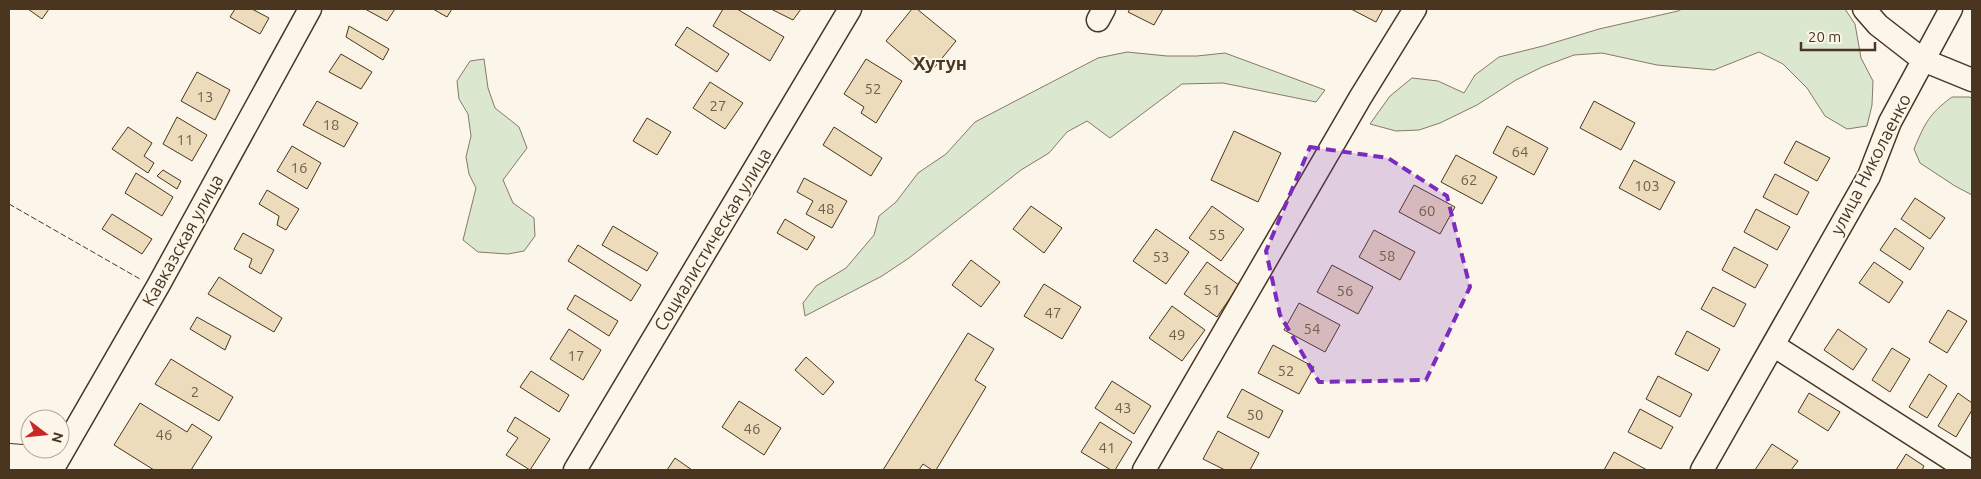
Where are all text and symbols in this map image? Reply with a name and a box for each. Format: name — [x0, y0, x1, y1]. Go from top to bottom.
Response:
scale bar — [1801, 20, 1875, 52]
text: 20 m — [1808, 28, 1841, 45]
district label: Хутун — [913, 52, 967, 74]
house number: 52 — [865, 80, 881, 97]
house number: 13 — [197, 88, 213, 105]
street label: улица Николаенко — [1826, 90, 1914, 238]
house number: 27 — [710, 97, 726, 114]
house number: 18 — [323, 116, 339, 133]
house number: 11 — [177, 131, 193, 148]
house number: 64 — [1512, 143, 1528, 160]
street label: Социалистическая улица — [649, 144, 775, 334]
house number: 16 — [291, 159, 307, 176]
street label: Кавказская улица — [138, 171, 226, 309]
house number: 62 — [1461, 171, 1477, 188]
house number: 103 — [1634, 177, 1660, 194]
house number: 48 — [818, 200, 834, 217]
house number: 60 — [1419, 202, 1435, 219]
house number: 55 — [1209, 226, 1225, 243]
house number: 58 — [1379, 247, 1395, 264]
house number: 53 — [1153, 248, 1169, 265]
house number: 51 — [1204, 281, 1220, 298]
house number: 56 — [1337, 282, 1353, 299]
house number: 47 — [1045, 304, 1061, 321]
house number: 54 — [1304, 320, 1320, 337]
house number: 49 — [1169, 326, 1185, 343]
house number: 17 — [568, 347, 584, 364]
house number: 52 — [1278, 362, 1294, 379]
house number: 2 — [191, 383, 199, 400]
house number: 43 — [1115, 399, 1131, 416]
house number: 50 — [1247, 406, 1263, 423]
north arrow — [20, 409, 70, 459]
house number: 46 — [744, 420, 760, 437]
house number: 46 — [156, 426, 172, 443]
text: N — [48, 430, 67, 445]
house number: 41 — [1099, 439, 1115, 456]

